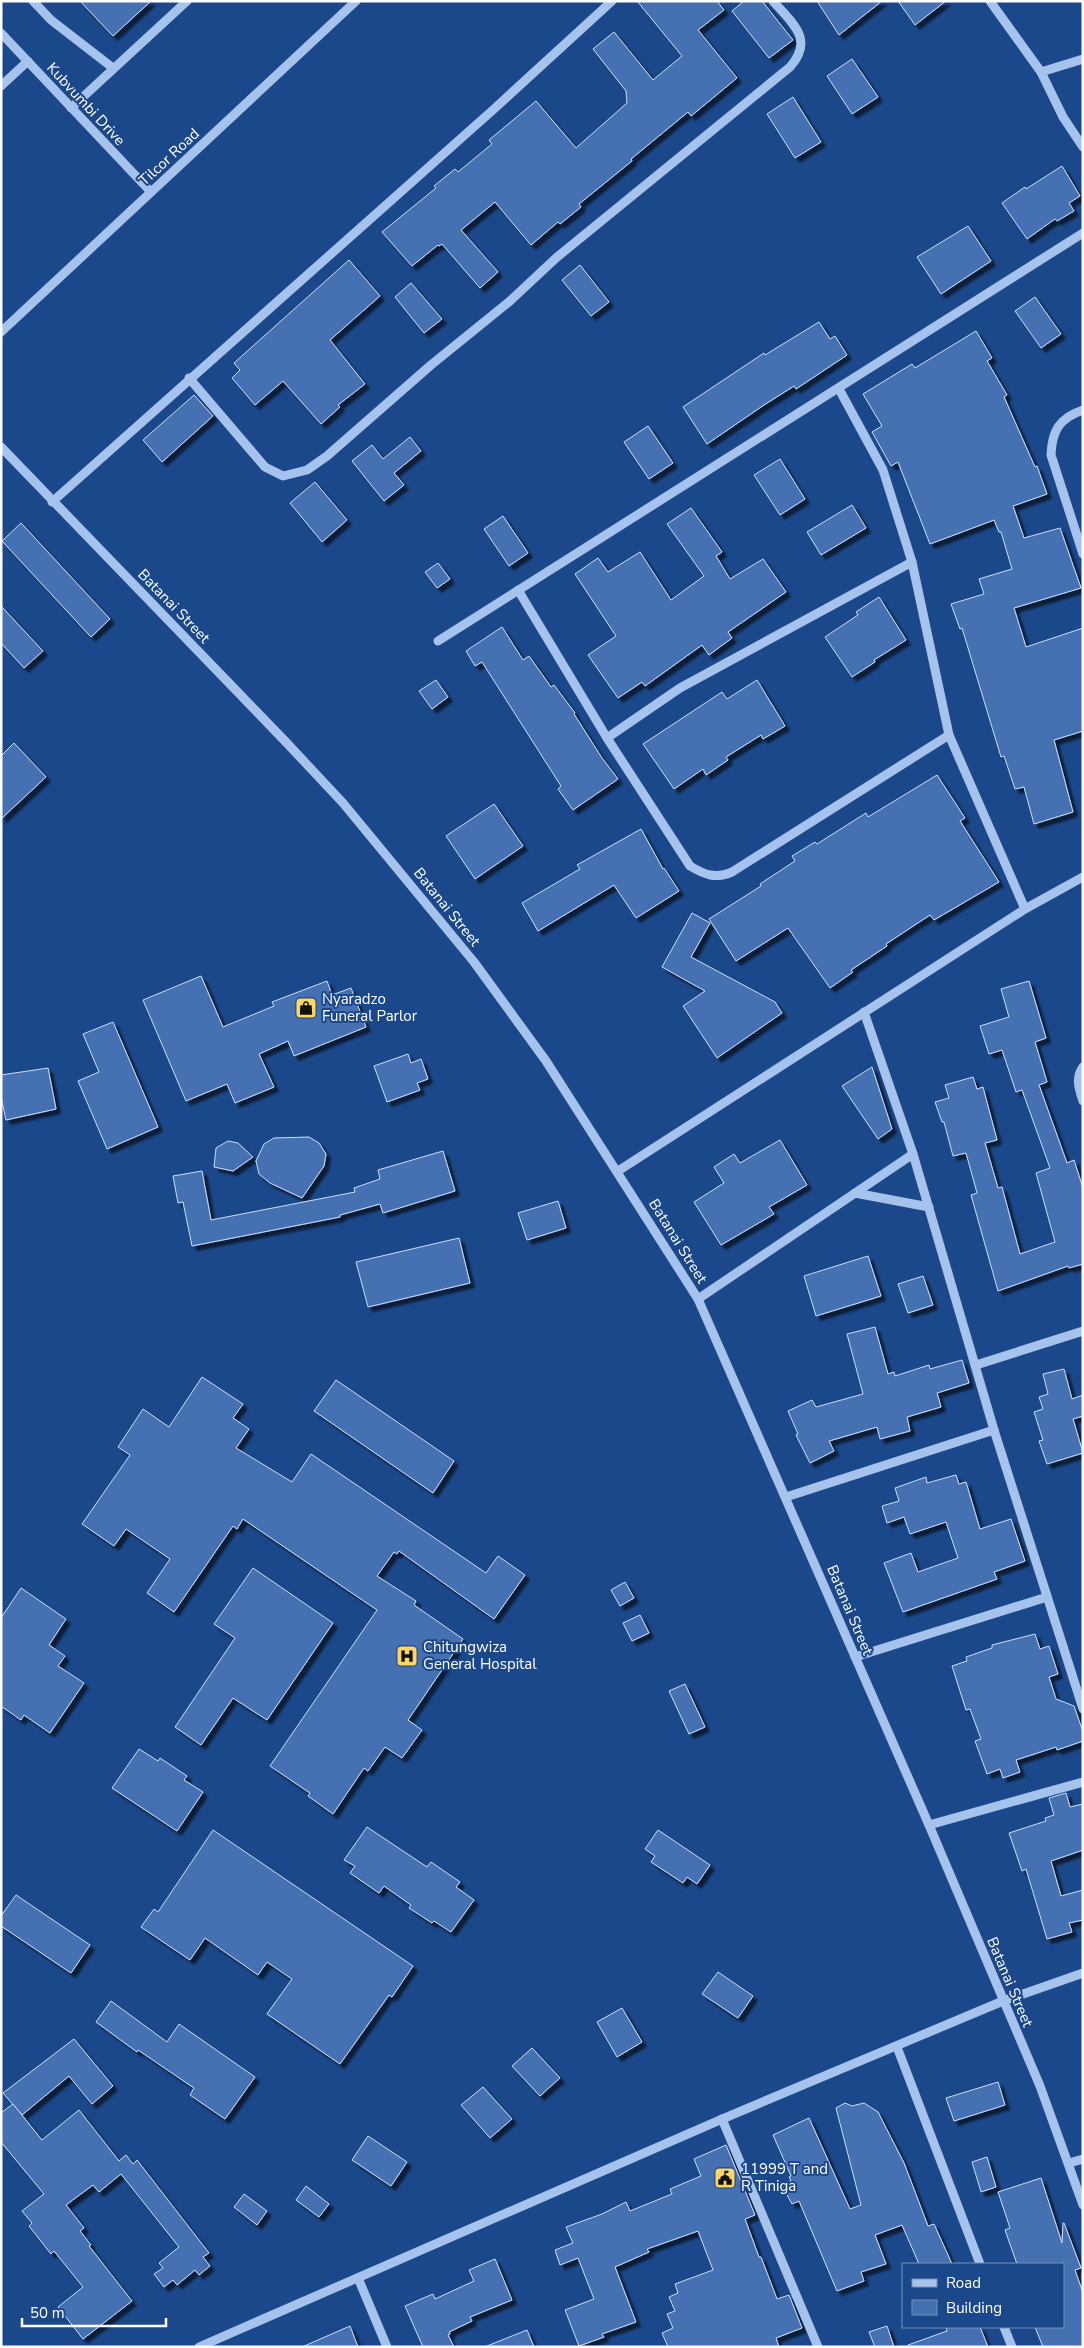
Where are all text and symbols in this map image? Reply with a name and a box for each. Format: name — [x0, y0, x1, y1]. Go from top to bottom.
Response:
street label: Kubvumbi Drive — [42, 58, 130, 150]
street label: Tilcor Road — [134, 124, 204, 190]
street label: Batanai Street — [133, 565, 215, 648]
street label: Batanai Street — [409, 863, 485, 951]
place label: Nyaradzo Funeral Parlor — [322, 989, 418, 1026]
shop icon: Nyaradzo Funeral Parlor — [294, 996, 318, 1020]
street label: Batanai Street — [644, 1195, 712, 1288]
street label: Batanai Street — [822, 1562, 878, 1659]
place label: Chitungwiza General Hospital — [423, 1637, 537, 1674]
hospital icon: Chitungwiza General Hospital — [395, 1644, 419, 1668]
street label: Batanai Street — [982, 1934, 1038, 2031]
place label: 11999 T and R Tiniga — [741, 2159, 828, 2196]
public building icon: 11999 T and R Tiniga — [713, 2166, 737, 2190]
legend — [902, 2263, 1064, 2328]
text: Road — [946, 2273, 981, 2293]
scale bar — [22, 2296, 166, 2328]
text: Building — [946, 2298, 1002, 2318]
text: 50 m — [30, 2303, 65, 2323]

